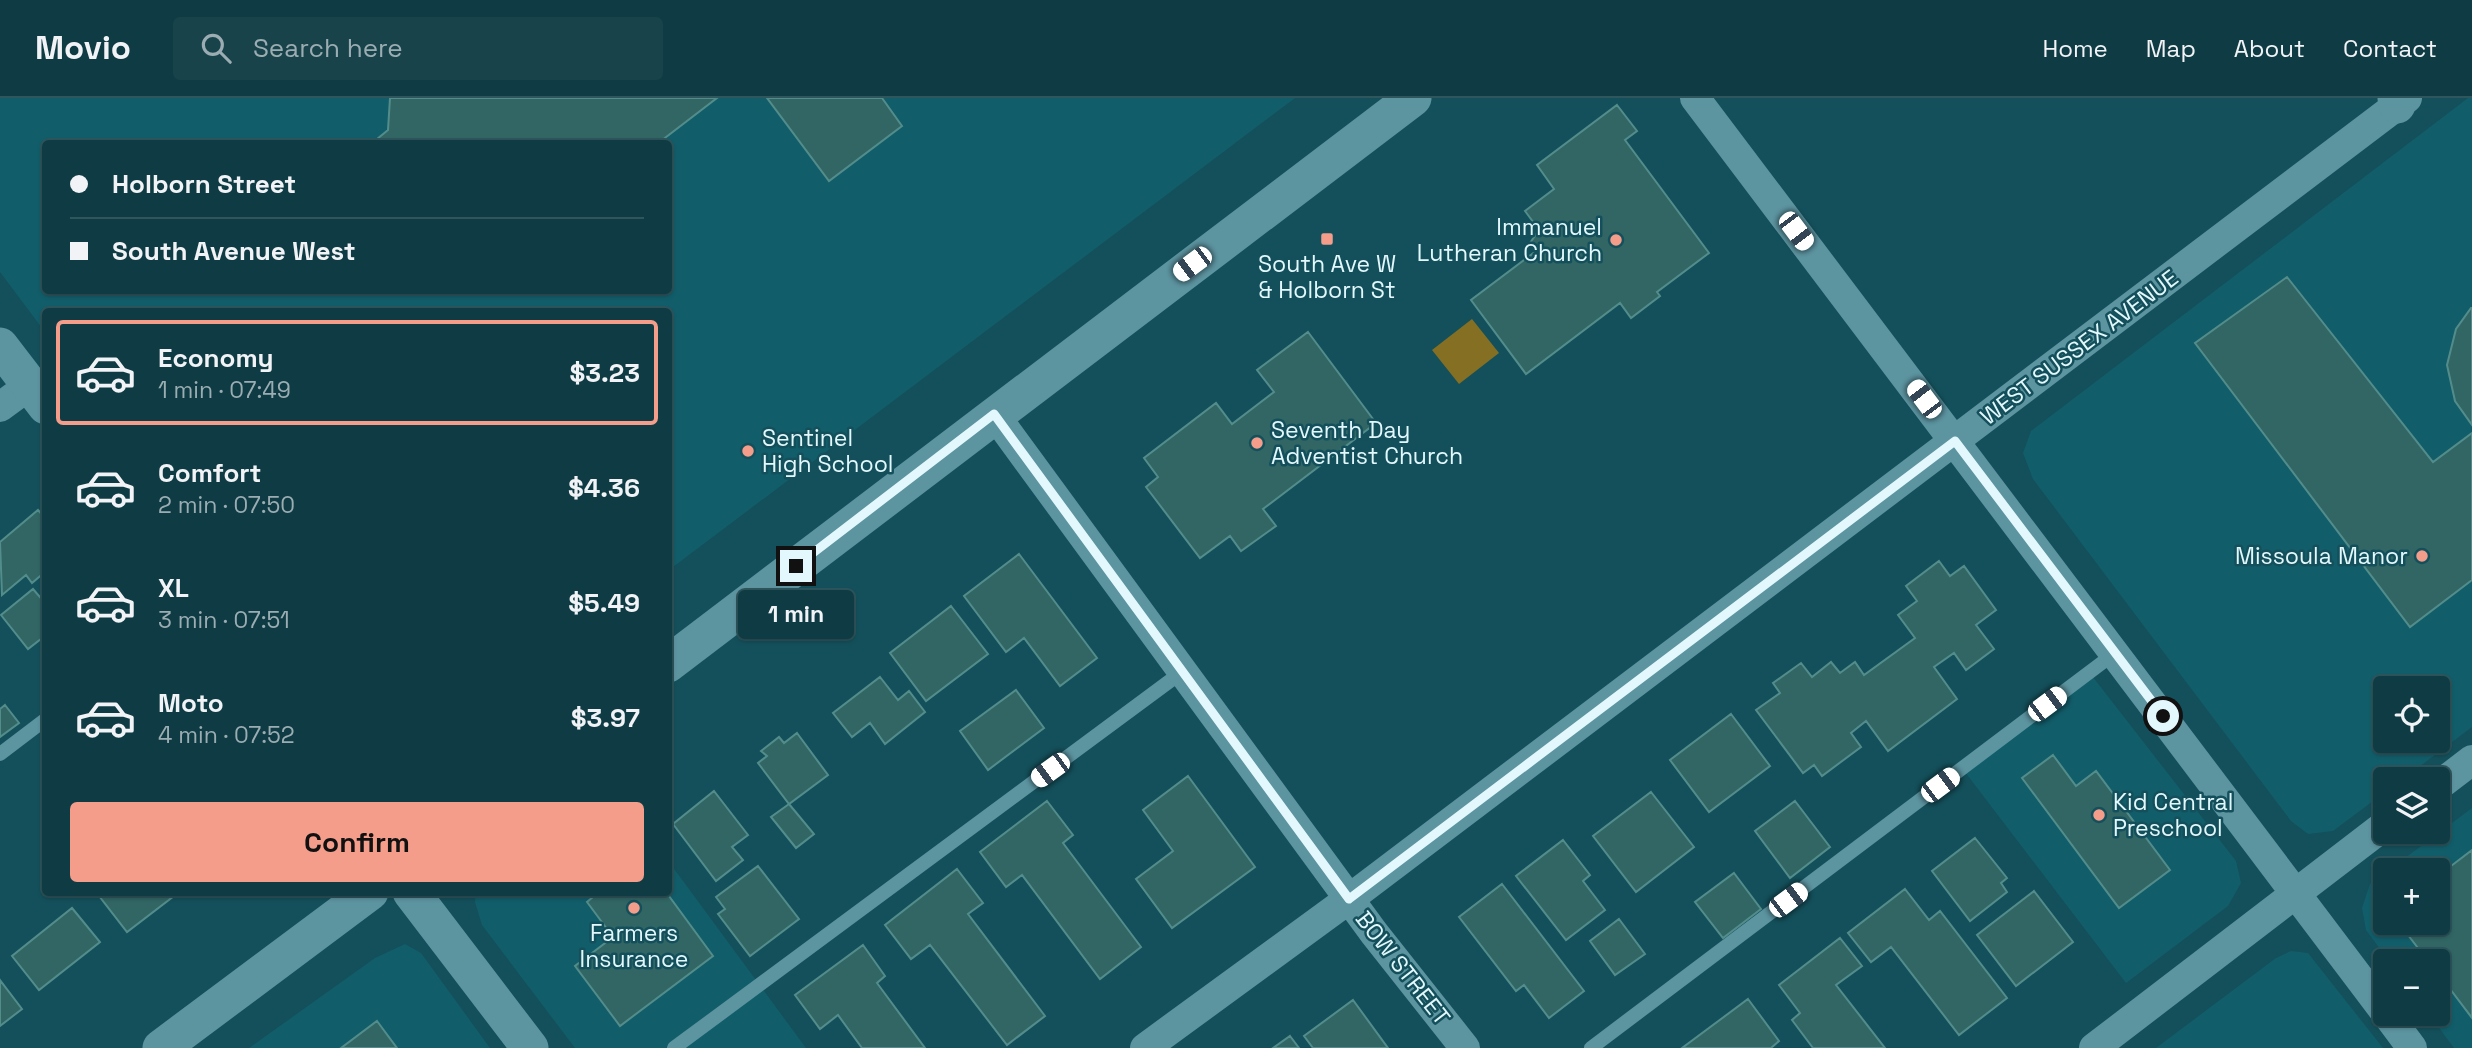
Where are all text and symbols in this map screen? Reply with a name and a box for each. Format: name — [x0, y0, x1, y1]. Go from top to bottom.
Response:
search box — [173, 17, 663, 80]
text: Movio — [35, 27, 131, 69]
icon: search — [197, 29, 235, 67]
text: Search here — [253, 31, 403, 65]
text: Home — [2042, 33, 2108, 64]
text: Map — [2146, 33, 2196, 64]
text: About — [2234, 33, 2305, 64]
text: Contact — [2343, 33, 2437, 64]
text: Holborn Street — [112, 167, 296, 201]
car — [1775, 208, 1818, 254]
place label: Immanuel Lutheran Church — [1417, 212, 1602, 268]
marker: South Ave W & Holborn St — [1319, 231, 1335, 247]
marker: Immanuel Lutheran Church — [1608, 232, 1624, 248]
text: South Avenue West — [112, 234, 356, 268]
car — [1169, 243, 1216, 285]
place label: South Ave W & Holborn St — [1258, 249, 1396, 305]
street label: WEST SUSSEX AVENUE — [1974, 263, 2184, 431]
icon: car — [74, 341, 137, 404]
text: Economy — [158, 341, 274, 375]
text: $3.23 — [569, 356, 640, 390]
text: 1 min · 07:49 — [158, 375, 291, 405]
car — [1903, 376, 1946, 422]
place label: Seventh Day Adventist Church — [1271, 415, 1463, 471]
place label: Sentinel High School — [762, 423, 894, 479]
marker: Seventh Day Adventist Church — [1249, 435, 1265, 451]
marker: Sentinel High School — [740, 443, 756, 459]
icon: car — [74, 456, 137, 519]
text: Comfort — [158, 456, 261, 490]
text: $4.36 — [568, 471, 640, 505]
text: 2 min · 07:50 — [158, 490, 295, 520]
place label: Missoula Manor — [2235, 541, 2408, 571]
marker: Missoula Manor — [2414, 548, 2430, 564]
route end — [780, 550, 812, 582]
icon: car — [74, 571, 137, 634]
text: XL — [158, 571, 189, 605]
text: $5.49 — [568, 586, 640, 620]
callout: 1 min — [738, 590, 854, 640]
text: 1 min — [768, 599, 824, 629]
text: 3 min · 07:51 — [158, 605, 290, 635]
map controls — [2373, 676, 2450, 1026]
button: locate — [2373, 676, 2450, 753]
car — [2024, 683, 2071, 725]
icon: car — [74, 686, 137, 749]
text: Moto — [158, 686, 224, 720]
route start — [2147, 700, 2179, 732]
text: $3.97 — [571, 701, 640, 735]
text: 4 min · 07:52 — [158, 720, 295, 750]
car — [1027, 749, 1074, 791]
car — [1917, 764, 1964, 806]
button: layers — [2373, 767, 2450, 844]
place label: Kid Central Preschool — [2113, 787, 2233, 843]
button: Confirm — [70, 802, 644, 882]
marker: Kid Central Preschool — [2091, 807, 2107, 823]
button: + — [2373, 858, 2450, 935]
car — [1765, 879, 1812, 921]
marker: Farmers Insurance — [626, 900, 642, 916]
street label: BOW STREET — [1349, 905, 1457, 1031]
place label: Farmers Insurance — [580, 918, 688, 974]
button: − — [2373, 949, 2450, 1026]

